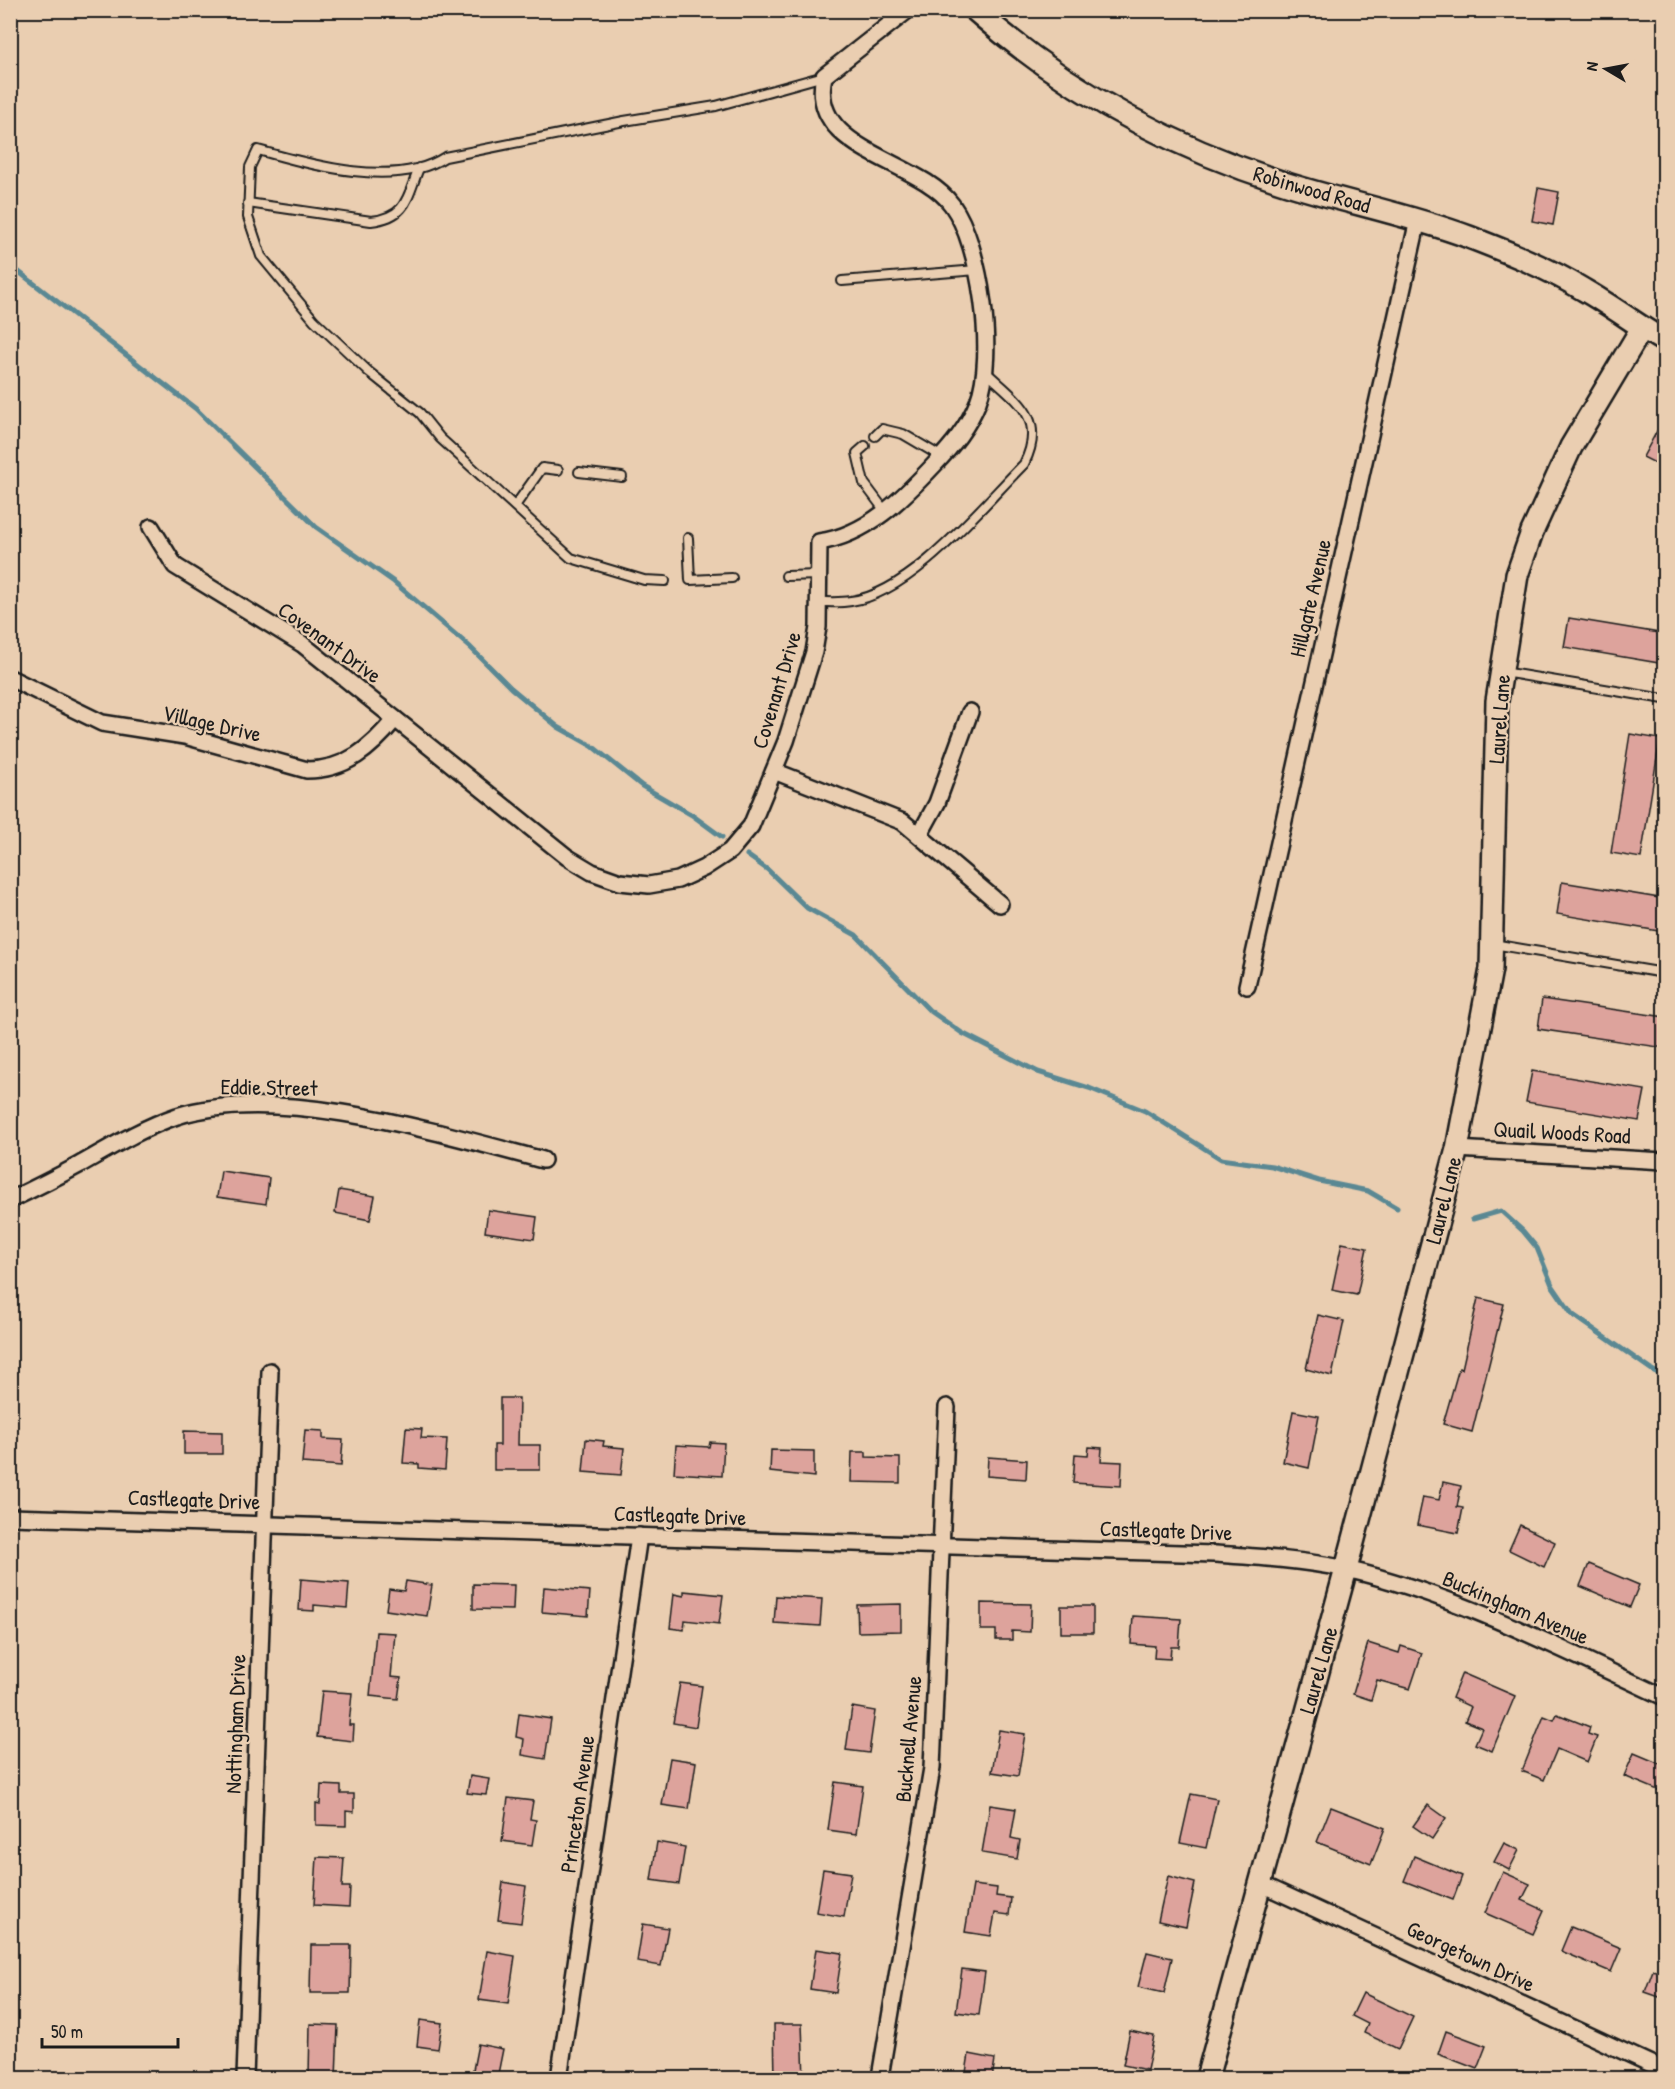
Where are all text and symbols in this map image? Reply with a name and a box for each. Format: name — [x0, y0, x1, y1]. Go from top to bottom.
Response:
north arrow — [1576, 39, 1636, 99]
text: N — [1580, 60, 1603, 72]
street label: Robinwood Road — [1250, 158, 1374, 220]
street label: Hillgate Avenue — [1282, 536, 1338, 660]
street label: Covenant Drive — [272, 594, 388, 690]
street label: Covenant Drive — [744, 628, 808, 752]
street label: Laurel Lane — [1481, 673, 1517, 765]
street label: Village Drive — [160, 697, 265, 749]
street label: Eddie Street — [220, 1071, 318, 1103]
street label: Quail Woods Road — [1493, 1113, 1632, 1151]
street label: Laurel Lane — [1418, 1153, 1468, 1247]
street label: Castlegate Drive — [127, 1482, 261, 1516]
street label: Castlegate Drive — [613, 1498, 747, 1532]
street label: Castlegate Drive — [1099, 1513, 1233, 1547]
street label: Buckingham Avenue — [1438, 1563, 1594, 1651]
street label: Laurel Lane — [1291, 1623, 1345, 1717]
street label: Nottingham Drive — [218, 1653, 252, 1794]
street label: Bucknell Avenue — [888, 1674, 928, 1803]
street label: Princeton Avenue — [553, 1733, 602, 1875]
street label: Georgetown Drive — [1402, 1913, 1540, 1999]
scale bar — [42, 2011, 178, 2049]
text: 50 m — [51, 2019, 83, 2044]

